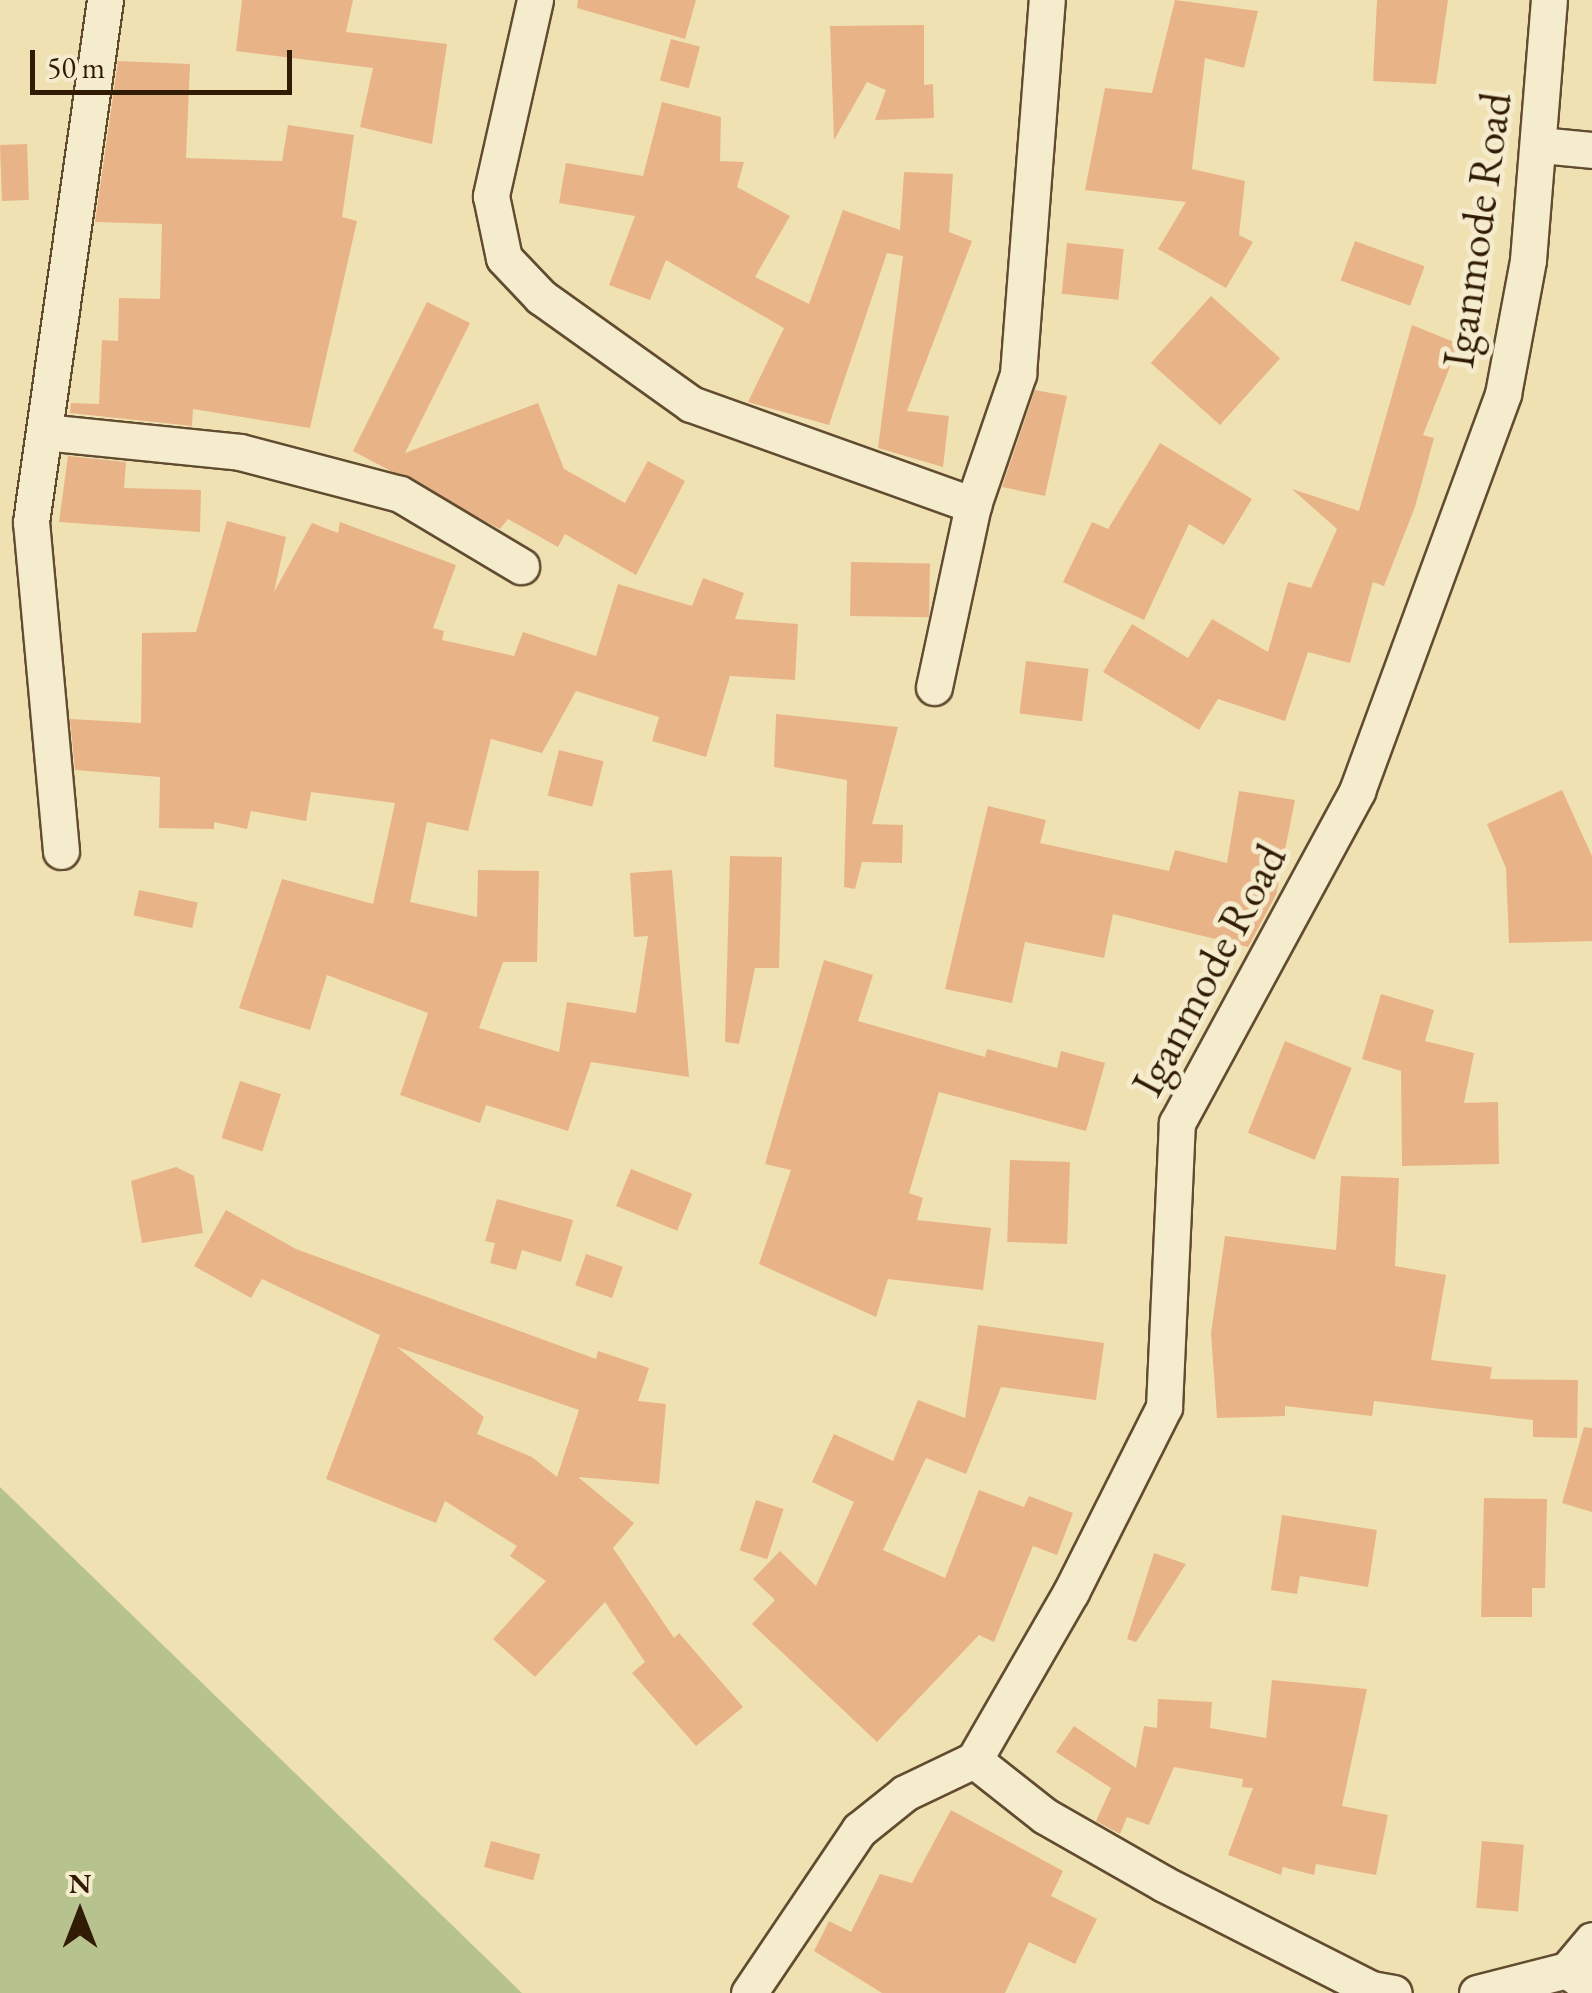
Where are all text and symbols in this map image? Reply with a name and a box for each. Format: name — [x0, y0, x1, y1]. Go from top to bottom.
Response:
scale bar — [35, 30, 298, 92]
text: 50 m — [47, 48, 105, 87]
street label: Iganmode Road — [1431, 89, 1523, 371]
street label: Iganmode Road — [1120, 835, 1298, 1105]
north arrow — [30, 1863, 130, 1963]
text: N — [69, 1865, 91, 1901]

